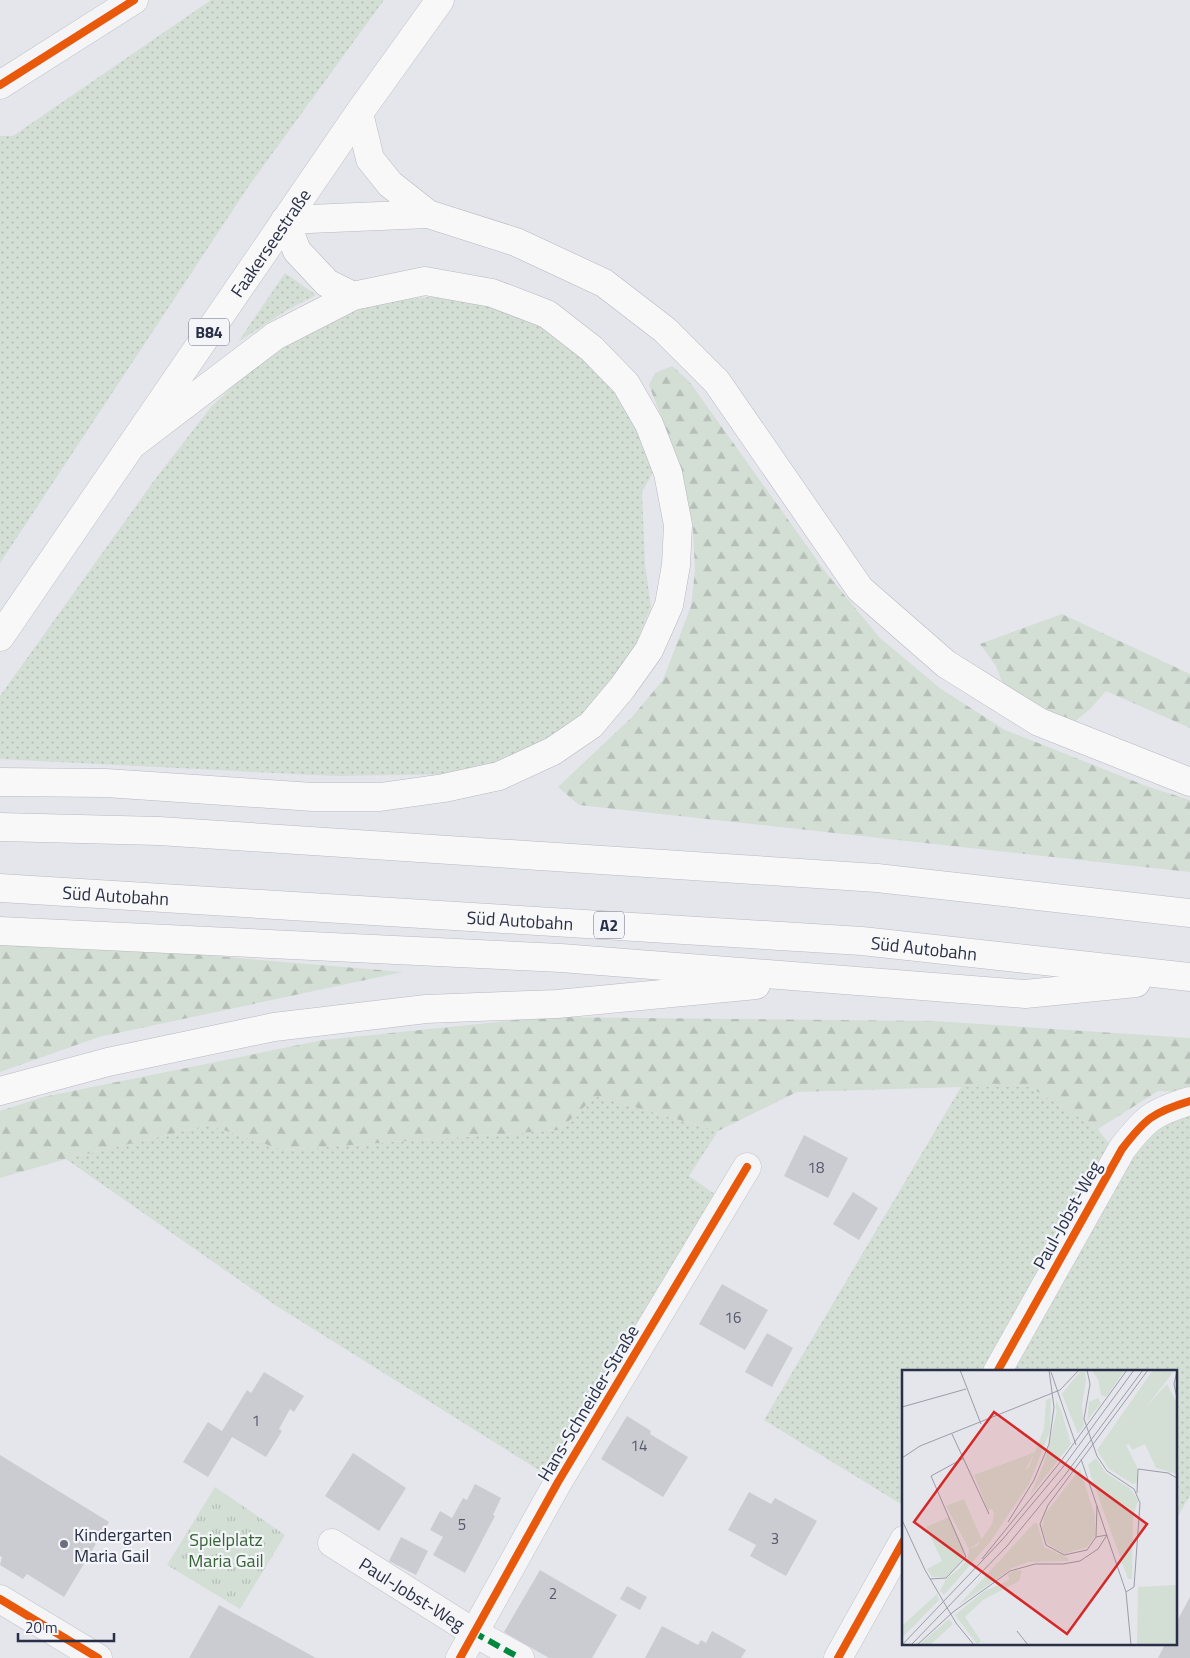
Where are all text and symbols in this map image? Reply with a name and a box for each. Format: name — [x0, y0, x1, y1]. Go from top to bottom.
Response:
street label: Faakerseestraße — [223, 183, 317, 303]
road number: B84 — [189, 318, 229, 346]
street label: Süd Autobahn — [62, 878, 170, 912]
street label: Süd Autobahn — [466, 903, 574, 937]
road number: A2 — [594, 912, 624, 938]
street label: Süd Autobahn — [869, 929, 979, 967]
house number: 18 — [808, 1156, 824, 1179]
street label: Paul-Jobst-Weg — [1026, 1156, 1108, 1274]
house number: 16 — [725, 1306, 741, 1329]
street label: Hans-Schneider-Straße — [530, 1320, 646, 1486]
inset map — [902, 1370, 1178, 1646]
house number: 1 — [252, 1409, 260, 1432]
house number: 14 — [631, 1434, 647, 1457]
house number: 5 — [458, 1513, 466, 1536]
place label: Kindergarten Maria Gail — [74, 1521, 172, 1569]
park label: Spielplatz Maria Gail — [188, 1526, 264, 1574]
house number: 3 — [771, 1527, 779, 1550]
marker: Kindergarten Maria Gail — [58, 1538, 70, 1550]
street label: Paul-Jobst-Weg — [354, 1550, 471, 1637]
house number: 2 — [549, 1582, 557, 1605]
scale bar — [18, 1610, 114, 1642]
text: 20 m — [25, 1616, 58, 1639]

